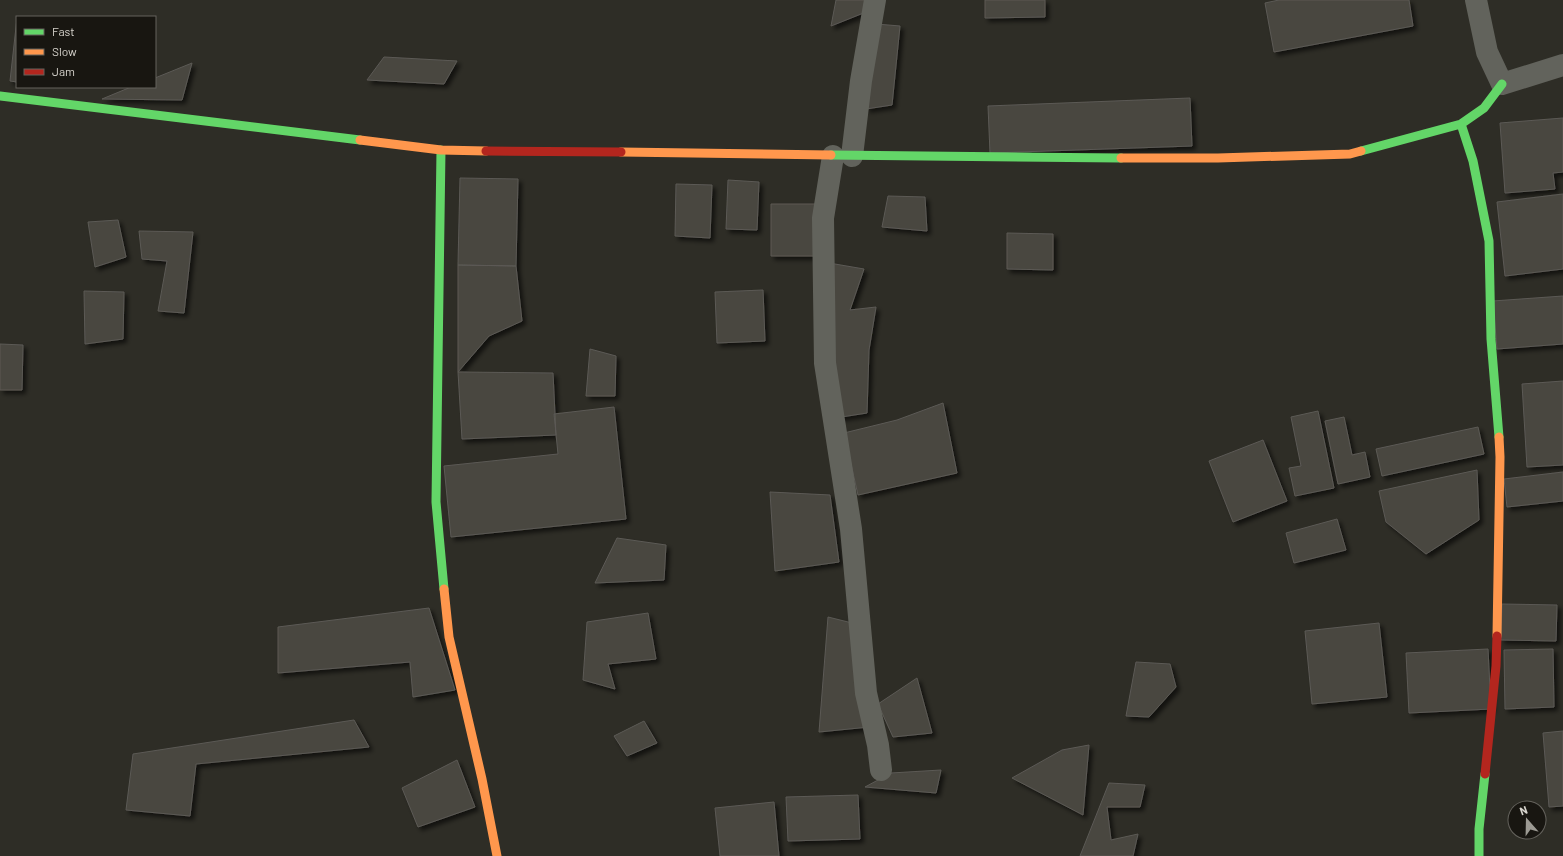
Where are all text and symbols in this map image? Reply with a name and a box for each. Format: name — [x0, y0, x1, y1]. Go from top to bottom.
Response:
legend — [16, 16, 156, 88]
text: Fast — [52, 24, 75, 38]
text: Slow — [52, 44, 77, 58]
text: Jam — [52, 64, 75, 78]
north arrow — [1507, 800, 1547, 840]
text: N — [1518, 803, 1529, 817]

